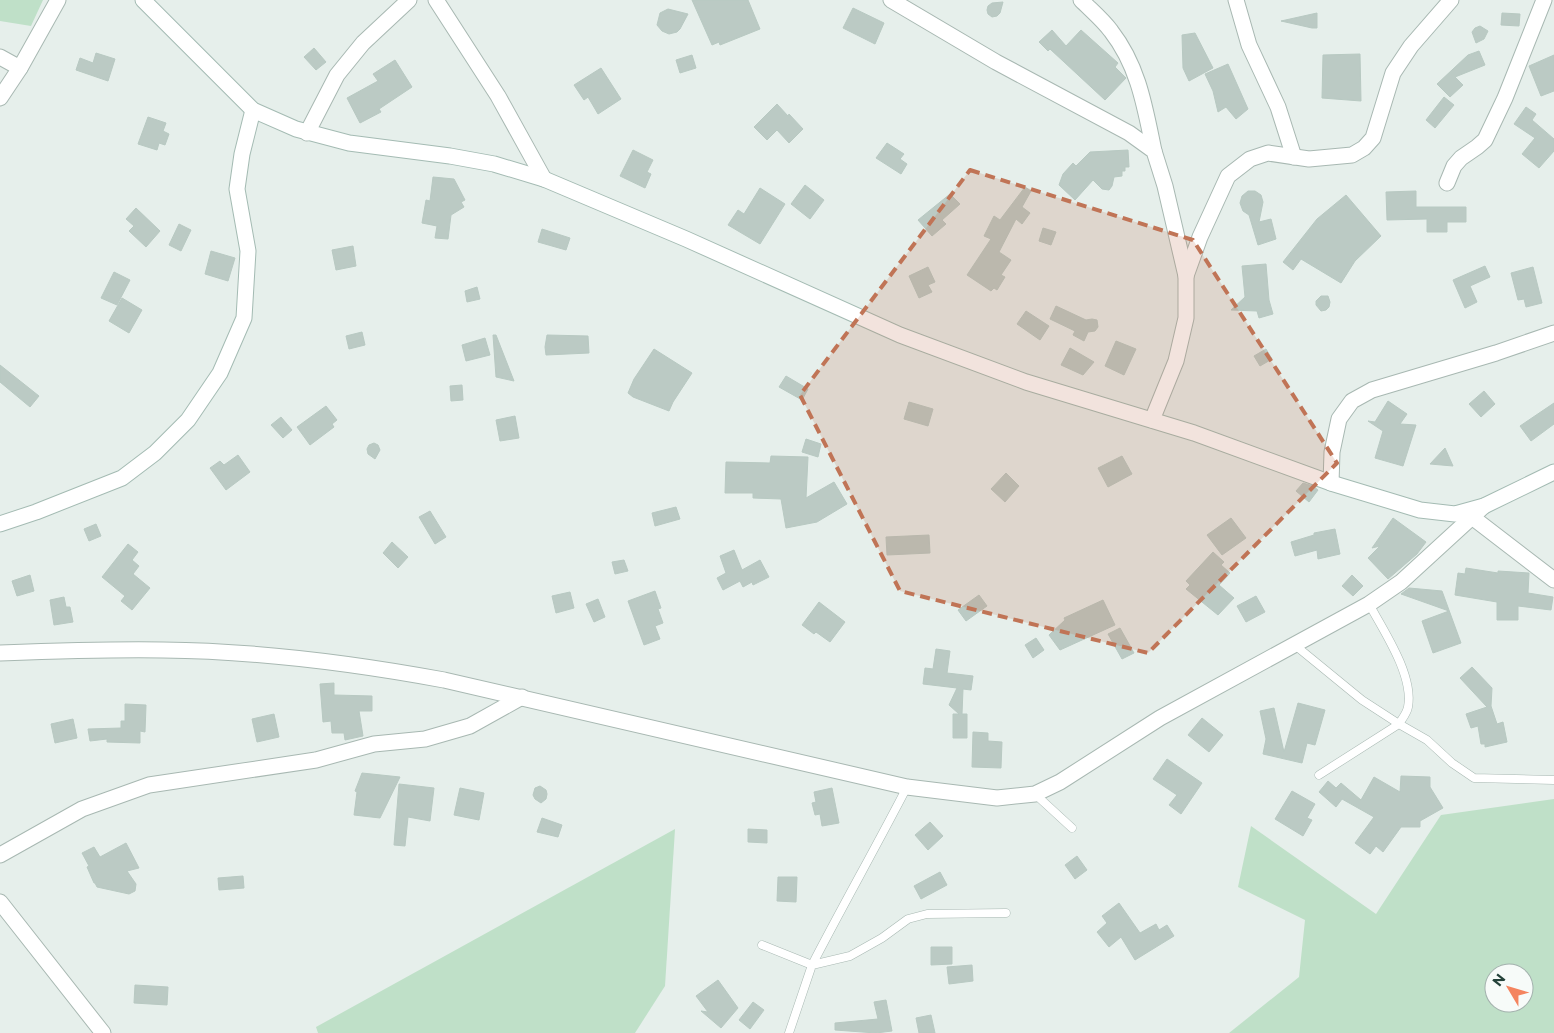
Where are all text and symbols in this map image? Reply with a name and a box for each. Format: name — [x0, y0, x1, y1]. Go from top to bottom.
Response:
north arrow — [1484, 963, 1534, 1013]
text: N — [1488, 970, 1509, 990]

